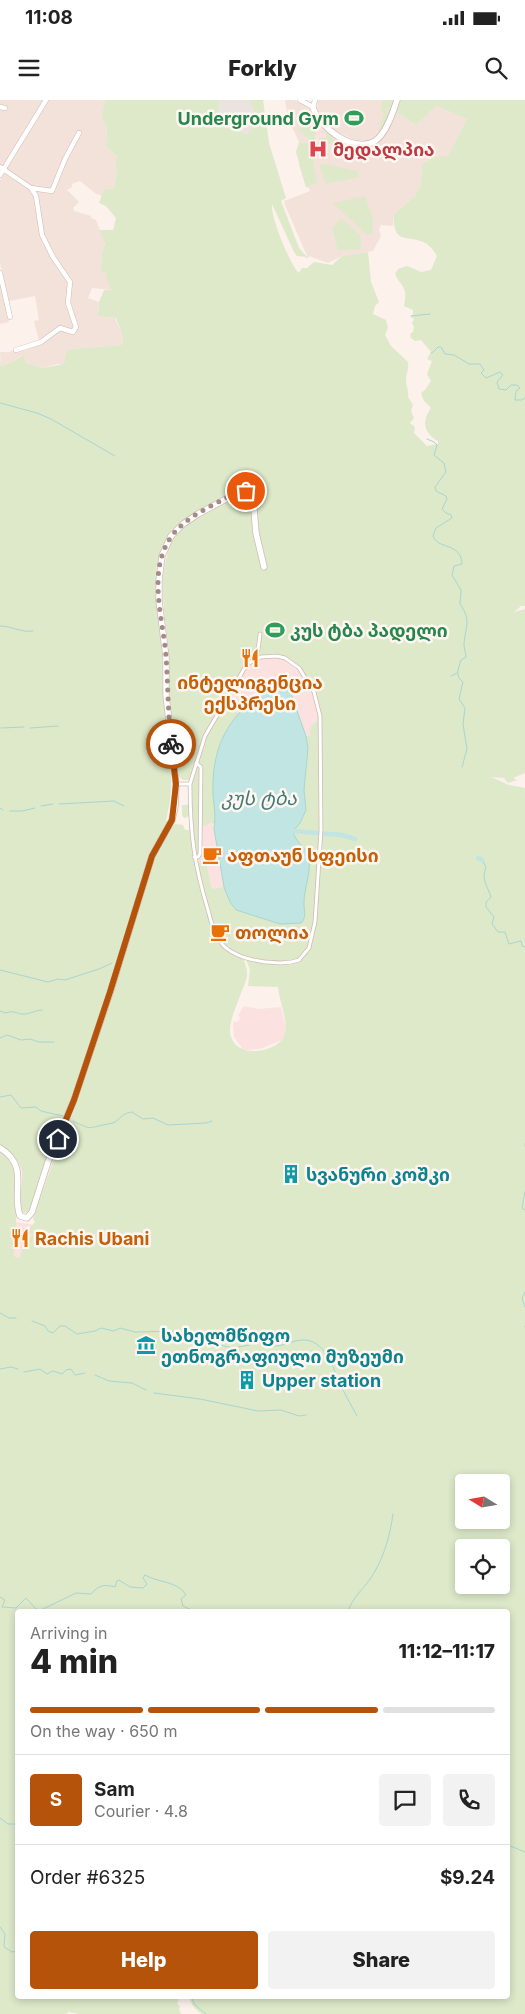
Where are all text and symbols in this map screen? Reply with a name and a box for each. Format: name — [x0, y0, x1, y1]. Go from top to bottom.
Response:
text: 11:08 — [25, 6, 73, 29]
icon: menu — [15, 54, 43, 82]
icon: search — [482, 54, 510, 82]
text: Forkly — [228, 55, 297, 81]
sports icon: Underground Gym — [343, 107, 365, 129]
place label: Underground Gym — [178, 108, 339, 129]
hospital icon: მედალპია — [307, 138, 329, 160]
place label: მედალპია — [333, 139, 435, 161]
pin — [225, 470, 267, 512]
icon: bag — [232, 477, 260, 505]
sports icon: კუს ტბა პადელი — [264, 619, 286, 641]
place label: კუს ტბა პადელი — [290, 620, 448, 642]
restaurant icon: ინტელიგენცია ექსპრესი — [239, 647, 261, 669]
place label: ინტელიგენცია ექსპრესი — [177, 672, 323, 714]
courier — [146, 719, 196, 769]
icon: bike — [157, 730, 185, 758]
water label: კუს ტბა — [221, 787, 297, 810]
cafe icon: აფთაუნ სფეისი — [201, 844, 223, 866]
place label: აფთაუნ სფეისი — [227, 845, 379, 866]
cafe icon: თოლია — [209, 921, 231, 943]
place label: თოლია — [235, 922, 309, 944]
pin — [37, 1118, 79, 1160]
icon: home — [44, 1125, 72, 1153]
building icon: სვანური კოშკი — [280, 1163, 302, 1185]
place label: სვანური კოშკი — [306, 1164, 450, 1185]
restaurant icon: Rachis Ubani — [9, 1227, 31, 1249]
place label: Rachis Ubani — [35, 1228, 149, 1249]
place label: სახელმწიფო ეთნოგრაფიული მუზეუმი — [161, 1325, 404, 1368]
museum icon: სახელმწიფო ეთნოგრაფიული მუზეუმი — [135, 1334, 157, 1356]
building icon: Upper station — [236, 1369, 258, 1391]
place label: Upper station — [262, 1370, 381, 1391]
north arrow — [455, 1474, 510, 1529]
map controls — [455, 1474, 510, 1594]
button: locate — [455, 1539, 510, 1594]
text: Arriving in — [30, 1623, 107, 1643]
text: 11:12–11:17 — [398, 1640, 495, 1663]
text: 4 min — [30, 1642, 118, 1681]
text: On the way · 650 m — [30, 1721, 177, 1741]
button: chat — [379, 1774, 431, 1826]
button: phone — [443, 1774, 495, 1826]
text: Sam — [94, 1778, 135, 1801]
text: S — [50, 1788, 62, 1811]
text: Courier · 4.8 — [94, 1801, 188, 1821]
text: Order #6325 — [30, 1866, 145, 1889]
text: $9.24 — [440, 1866, 495, 1889]
button: Help — [30, 1931, 258, 1989]
button: Share — [268, 1931, 495, 1989]

